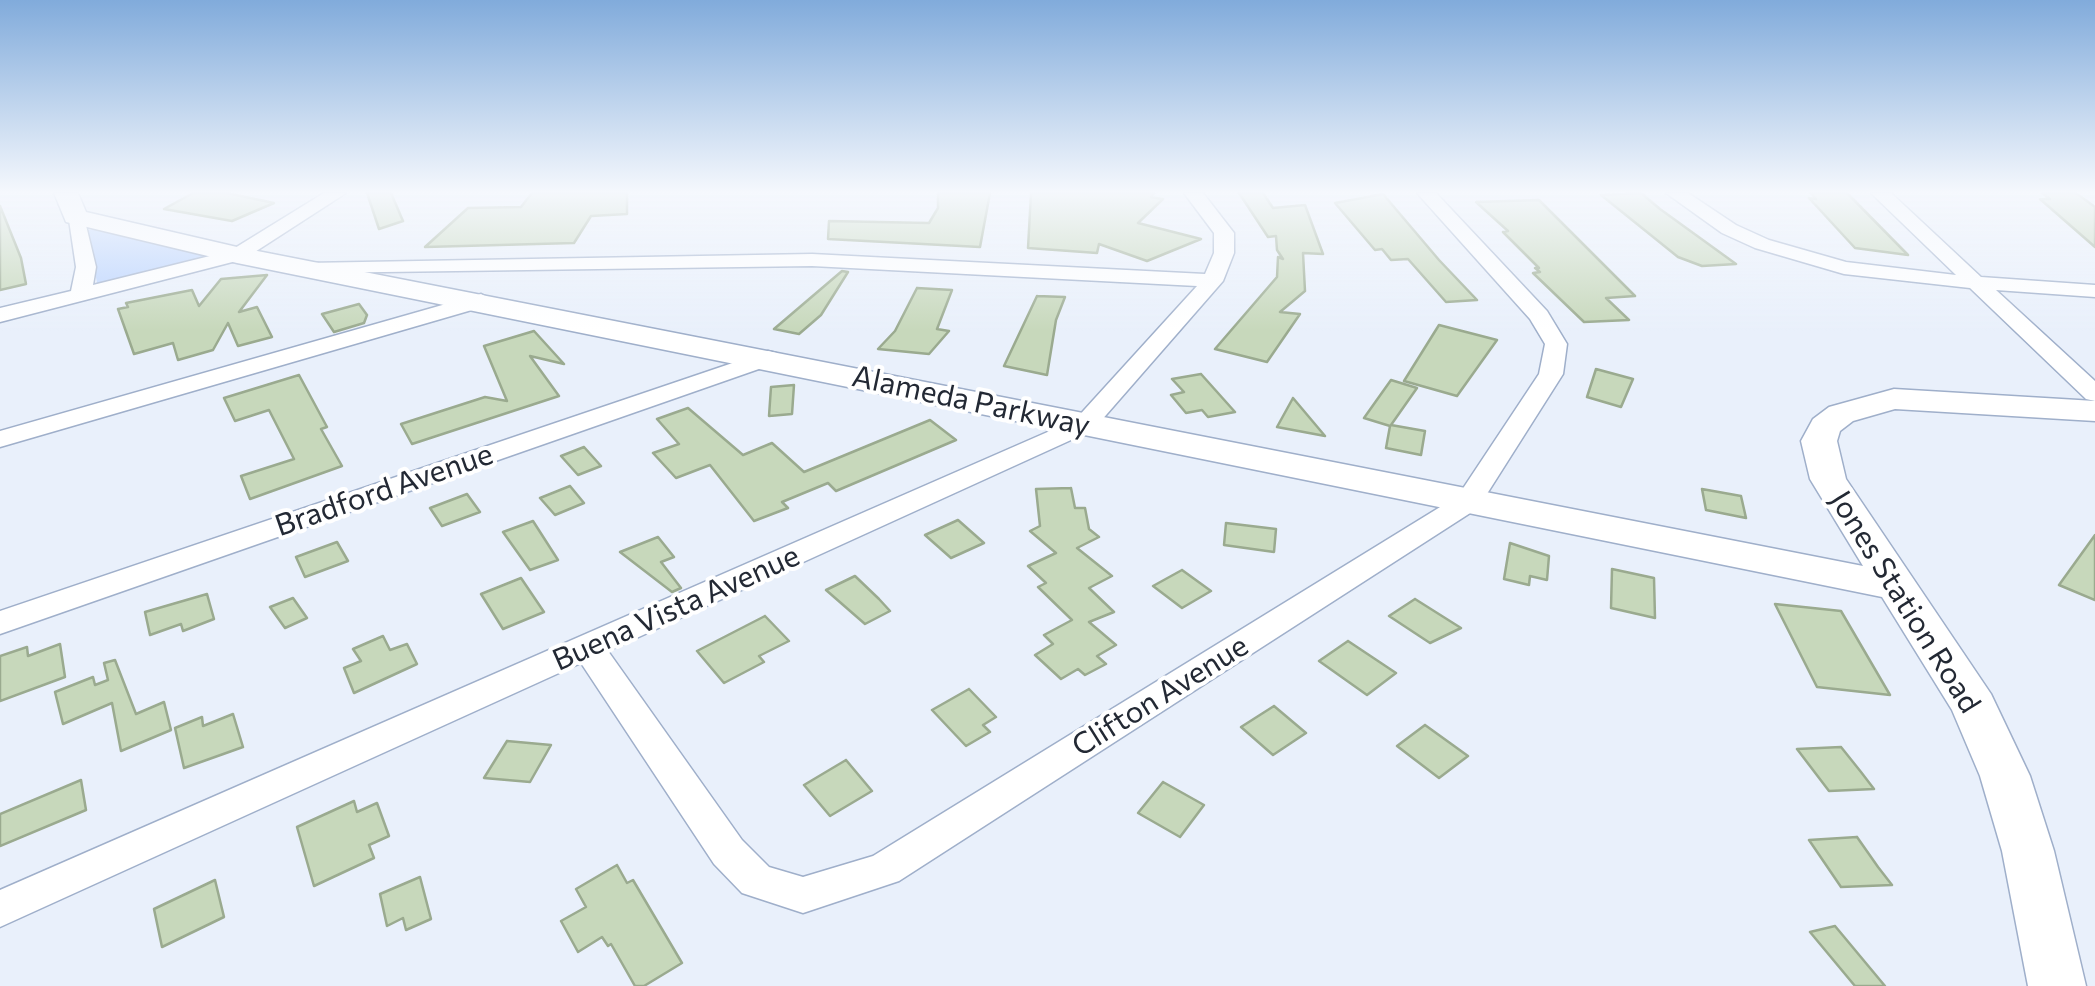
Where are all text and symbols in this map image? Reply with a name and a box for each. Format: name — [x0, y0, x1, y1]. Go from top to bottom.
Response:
street label: Alameda Parkway — [849, 358, 1093, 444]
street label: Bradford Avenue — [271, 436, 497, 544]
street label: Jones Station Road — [1822, 484, 1988, 720]
street label: Buena Vista Avenue — [547, 537, 805, 679]
street label: Clifton Avenue — [1065, 628, 1255, 764]

